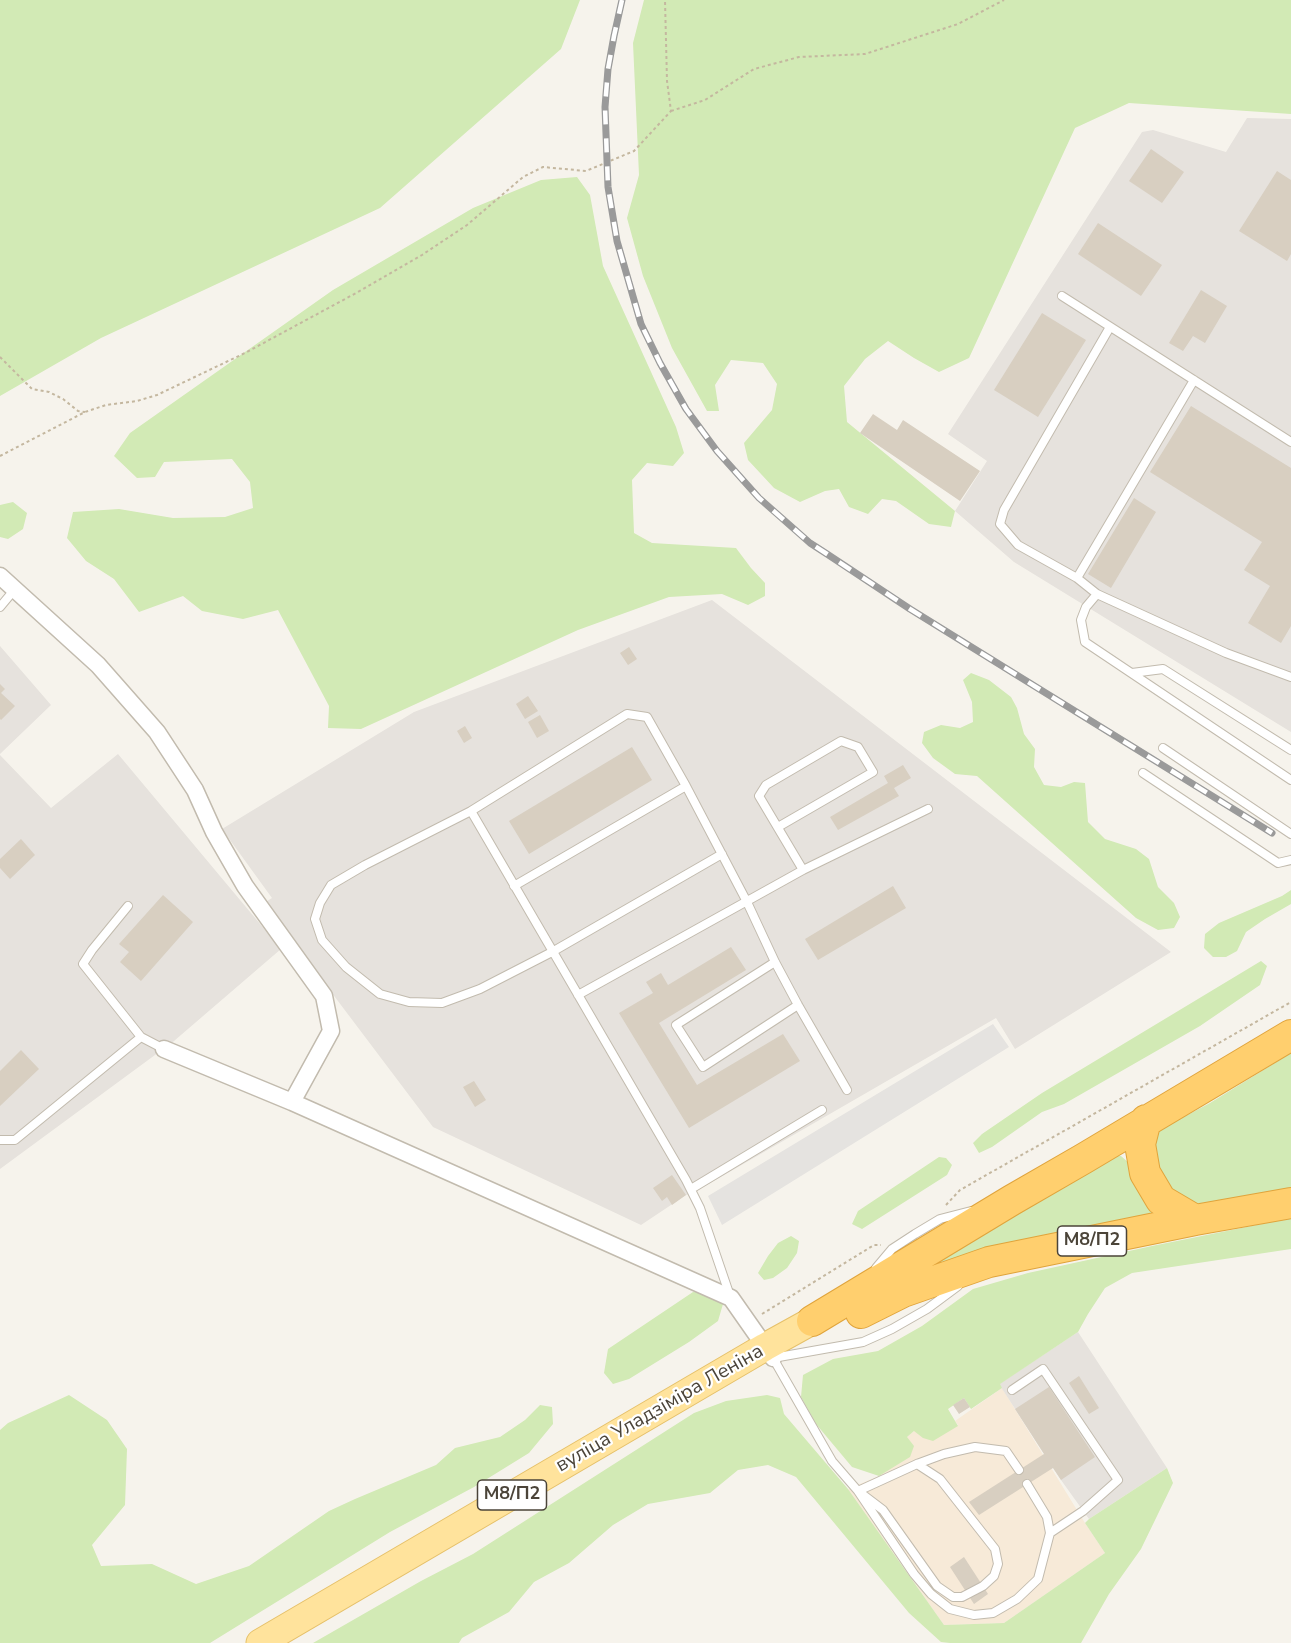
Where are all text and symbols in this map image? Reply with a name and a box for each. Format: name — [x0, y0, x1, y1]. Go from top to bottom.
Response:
road number: М8/П2 — [1058, 1226, 1126, 1256]
street label: вуліца Уладзіміра Леніна — [552, 1340, 768, 1478]
road number: М8/П2 — [478, 1480, 546, 1510]

